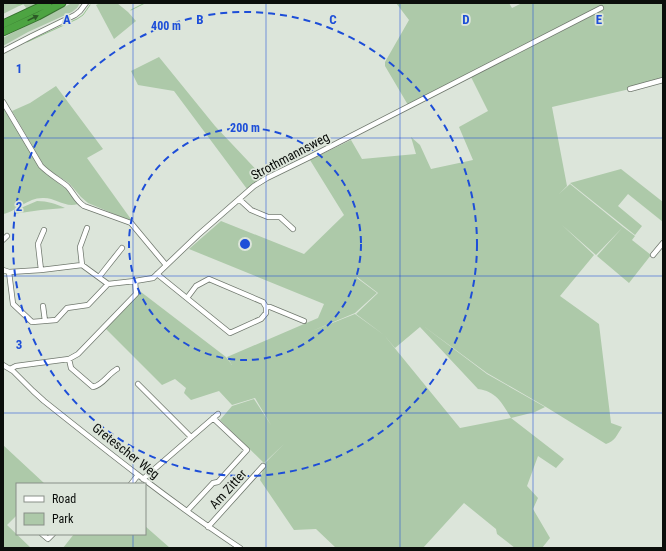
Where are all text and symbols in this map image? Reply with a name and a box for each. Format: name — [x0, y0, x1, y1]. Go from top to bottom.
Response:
text: A — [63, 12, 71, 27]
text: B — [196, 12, 204, 27]
text: C — [329, 12, 337, 27]
text: D — [462, 12, 470, 27]
text: E — [596, 12, 603, 27]
one-way arrow — [27, 15, 39, 21]
text: 400 m — [151, 19, 181, 33]
text: 1 — [16, 61, 22, 76]
text: 200 m — [230, 121, 260, 135]
street label: Strothmannsweg — [248, 129, 332, 183]
text: 2 — [16, 199, 23, 214]
centre of rings — [238, 237, 252, 251]
text: 3 — [16, 337, 22, 352]
street label: Gretescher Weg — [89, 420, 163, 482]
street label: Am Zitter — [206, 466, 250, 512]
legend — [16, 483, 146, 535]
text: Road — [52, 492, 76, 506]
text: Park — [52, 512, 74, 526]

